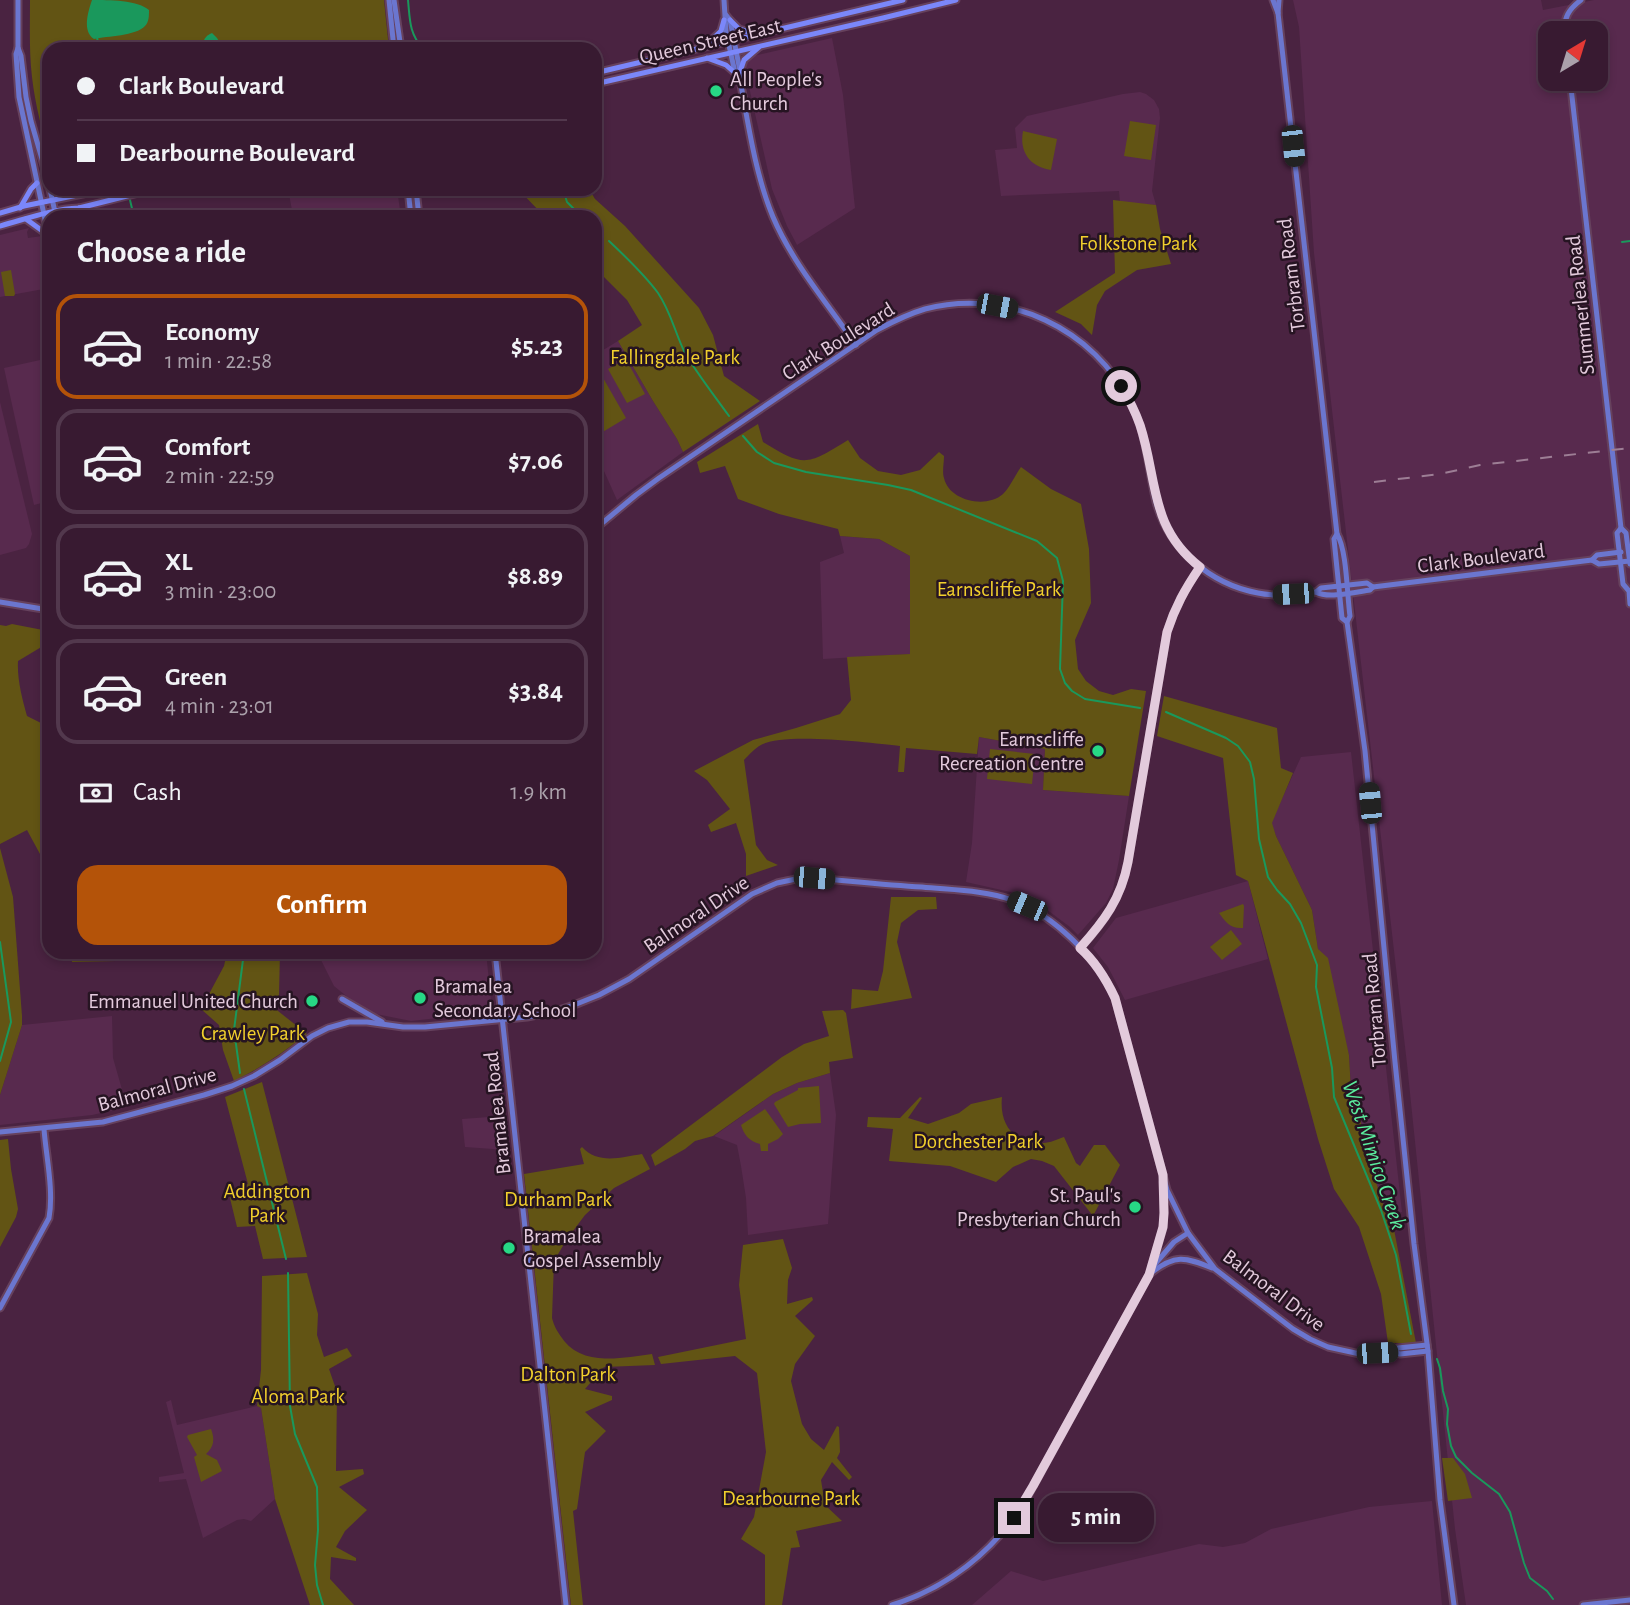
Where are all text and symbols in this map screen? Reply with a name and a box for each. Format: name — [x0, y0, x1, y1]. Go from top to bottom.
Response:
street label: Queen Street East — [637, 15, 783, 68]
north arrow — [1538, 21, 1608, 91]
map controls — [1538, 21, 1608, 91]
place label: All People's Church — [730, 69, 822, 114]
text: Clark Boulevard — [119, 73, 284, 99]
marker: All People's Church — [708, 83, 724, 99]
car — [1281, 124, 1306, 168]
text: Dearbourne Boulevard — [119, 140, 355, 166]
street label: Torbram Road — [1274, 217, 1309, 333]
park label: Folkstone Park — [1079, 233, 1197, 254]
street label: Summerlea Road — [1563, 234, 1598, 376]
text: Choose a ride — [77, 236, 246, 268]
car — [975, 292, 1020, 320]
street label: Clark Boulevard — [778, 299, 898, 384]
icon: car — [81, 315, 144, 378]
text: Economy — [165, 319, 259, 345]
text: $5.23 — [511, 333, 563, 359]
park label: Fallingdale Park — [610, 347, 740, 368]
text: 1 min · 22:58 — [165, 350, 272, 373]
route start — [1105, 370, 1137, 402]
icon: car — [81, 430, 144, 493]
text: Comfort — [165, 434, 250, 460]
text: $7.06 — [508, 448, 563, 474]
text: 2 min · 22:59 — [165, 465, 275, 488]
street label: Clark Boulevard — [1416, 540, 1546, 577]
icon: car — [81, 545, 144, 608]
text: XL — [165, 549, 192, 575]
text: $8.89 — [507, 563, 563, 589]
park label: Earnscliffe Park — [937, 579, 1062, 600]
text: 3 min · 23:00 — [165, 580, 276, 603]
car — [1272, 582, 1315, 606]
icon: car — [81, 660, 144, 723]
text: Green — [165, 664, 227, 690]
text: $3.84 — [508, 678, 563, 704]
text: 4 min · 23:01 — [165, 695, 274, 718]
place label: Earnscliffe Recreation Centre — [939, 729, 1084, 774]
marker: Earnscliffe Recreation Centre — [1090, 743, 1106, 759]
icon: cash — [77, 774, 115, 812]
text: Cash — [133, 779, 182, 805]
text: 1.9 km — [510, 781, 567, 804]
car — [1358, 781, 1383, 825]
button: Confirm — [77, 865, 567, 945]
car — [793, 866, 836, 890]
street label: Balmoral Drive — [640, 872, 753, 957]
car — [1004, 888, 1051, 924]
street label: Torbram Road — [1359, 952, 1390, 1068]
place label: Bramalea Secondary School — [434, 976, 576, 1021]
marker: Bramalea Secondary School — [412, 990, 428, 1006]
place label: Emmanuel United Church — [88, 991, 298, 1012]
marker: Emmanuel United Church — [304, 993, 320, 1009]
park label: Crawley Park — [201, 1023, 306, 1044]
street label: Bramalea Road — [481, 1050, 514, 1175]
street label: Balmoral Drive — [96, 1064, 219, 1115]
water label: West Mimico Creek — [1337, 1078, 1410, 1233]
park label: Dorchester Park — [913, 1131, 1043, 1152]
park label: Addington Park — [223, 1181, 311, 1226]
place label: St. Paul's Presbyterian Church — [957, 1185, 1121, 1230]
park label: Durham Park — [504, 1189, 612, 1210]
marker: St. Paul's Presbyterian Church — [1127, 1199, 1143, 1215]
place label: Bramalea Gospel Assembly — [523, 1226, 661, 1271]
marker: Bramalea Gospel Assembly — [501, 1240, 517, 1256]
street label: Balmoral Drive — [1219, 1245, 1329, 1335]
car — [1356, 1341, 1399, 1365]
park label: Dalton Park — [520, 1364, 616, 1385]
park label: Aloma Park — [251, 1386, 345, 1407]
park label: Dearbourne Park — [722, 1488, 860, 1509]
callout: 5 min — [1038, 1494, 1154, 1542]
route end — [998, 1502, 1030, 1534]
text: 5 min — [1071, 1506, 1121, 1529]

